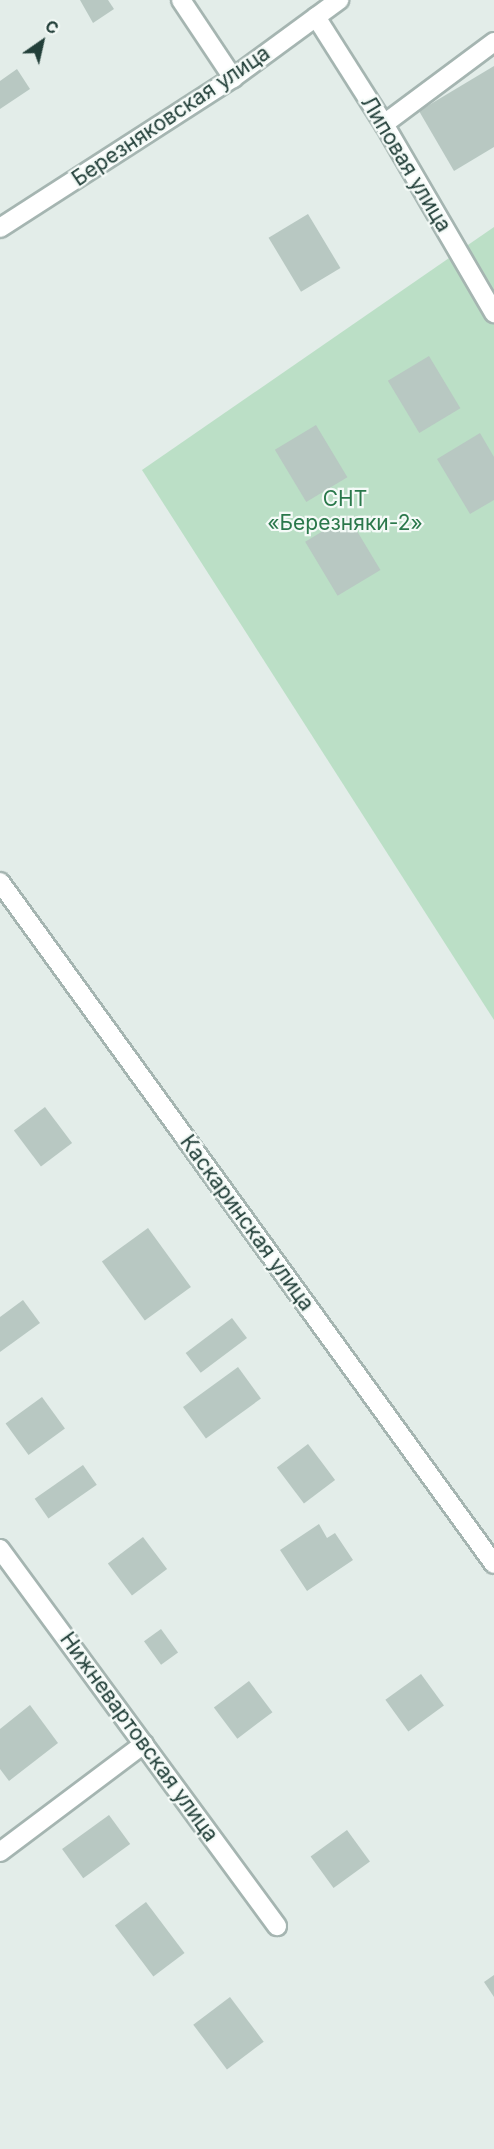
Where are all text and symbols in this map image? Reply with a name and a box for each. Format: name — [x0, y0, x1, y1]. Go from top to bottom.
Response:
north arrow — [12, 12, 72, 72]
text: С — [42, 15, 63, 39]
street label: Березняковская улица — [67, 40, 275, 192]
street label: Липовая улица — [356, 92, 456, 236]
park label: СНТ «Березняки-2» — [267, 486, 423, 536]
street label: Каскаринская улица — [175, 1130, 319, 1316]
street label: Нижневартовская улица — [55, 1627, 223, 1847]

